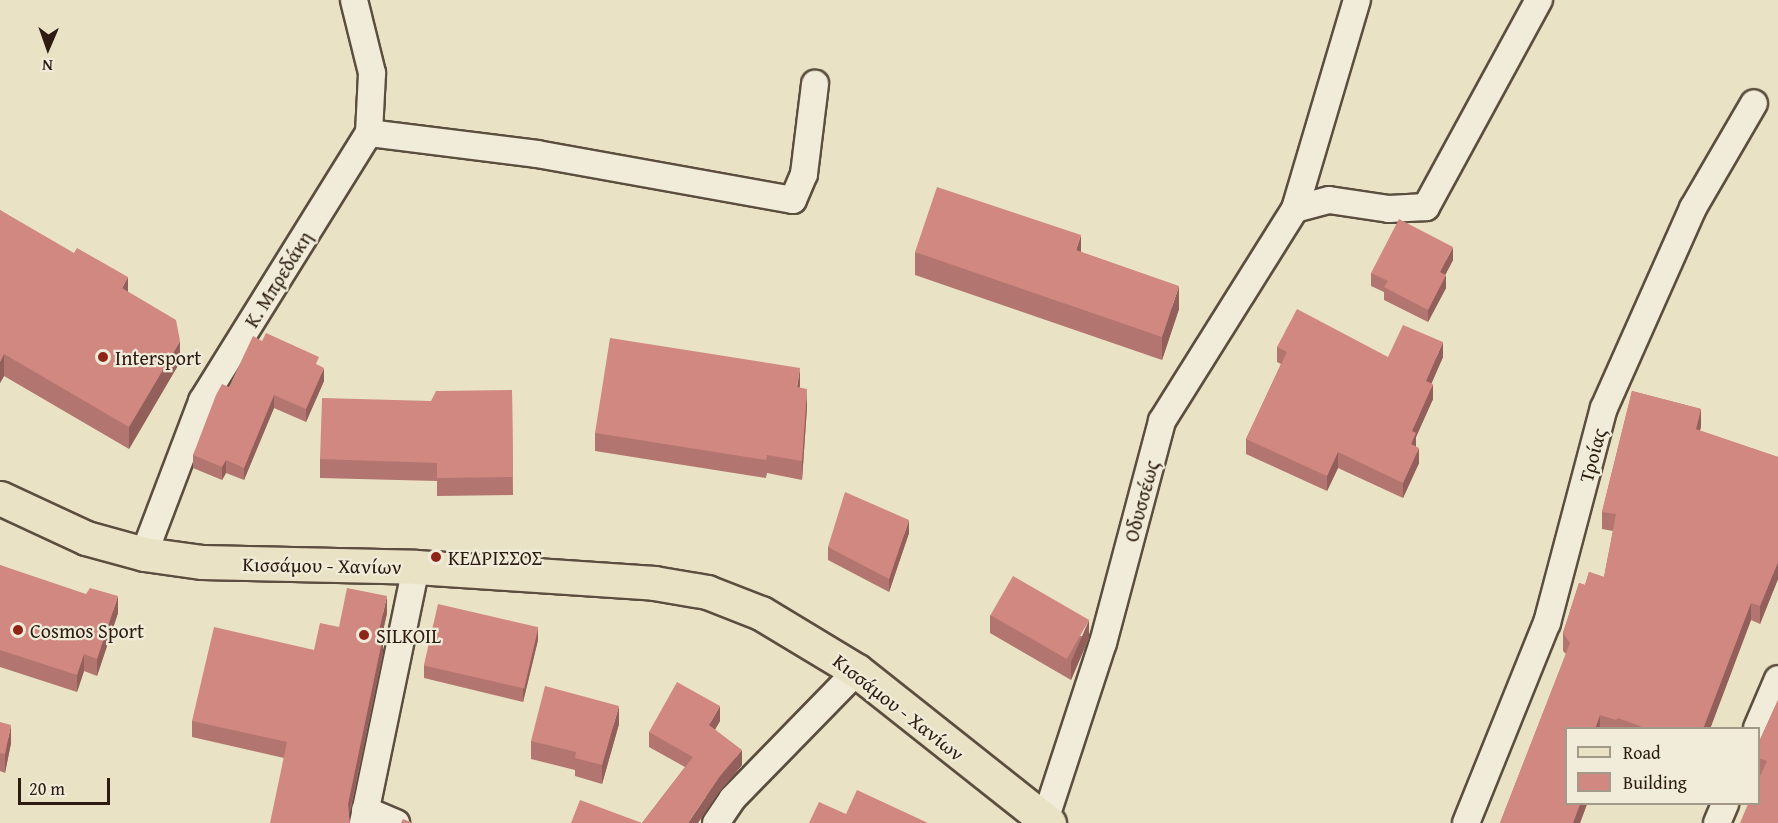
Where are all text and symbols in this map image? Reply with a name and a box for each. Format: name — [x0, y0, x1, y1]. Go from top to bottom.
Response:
north arrow — [18, 18, 78, 78]
text: N — [42, 54, 53, 78]
street label: Κ. Μπρεδάκη — [239, 226, 317, 332]
place label: Intersport — [115, 345, 201, 369]
marker: Intersport — [96, 350, 110, 364]
street label: Τροίας — [1573, 425, 1611, 485]
street label: Οδυσσέως — [1119, 458, 1163, 544]
place label: ΚΕΔΡΙΣΣΟΣ — [448, 545, 542, 569]
marker: ΚΕΔΡΙΣΣΟΣ — [429, 550, 443, 564]
street label: Κισσάμου - Χανίων — [242, 552, 402, 578]
place label: Cosmos Sport — [30, 618, 144, 642]
marker: Cosmos Sport — [11, 623, 25, 637]
place label: SILKOIL — [376, 623, 441, 647]
marker: SILKOIL — [357, 628, 371, 642]
street label: Κισσάμου - Χανίων — [829, 648, 969, 766]
legend — [1565, 727, 1760, 805]
text: Road — [1623, 739, 1661, 766]
scale bar — [21, 766, 112, 804]
text: Building — [1623, 769, 1687, 796]
text: 20 m — [29, 775, 65, 802]

